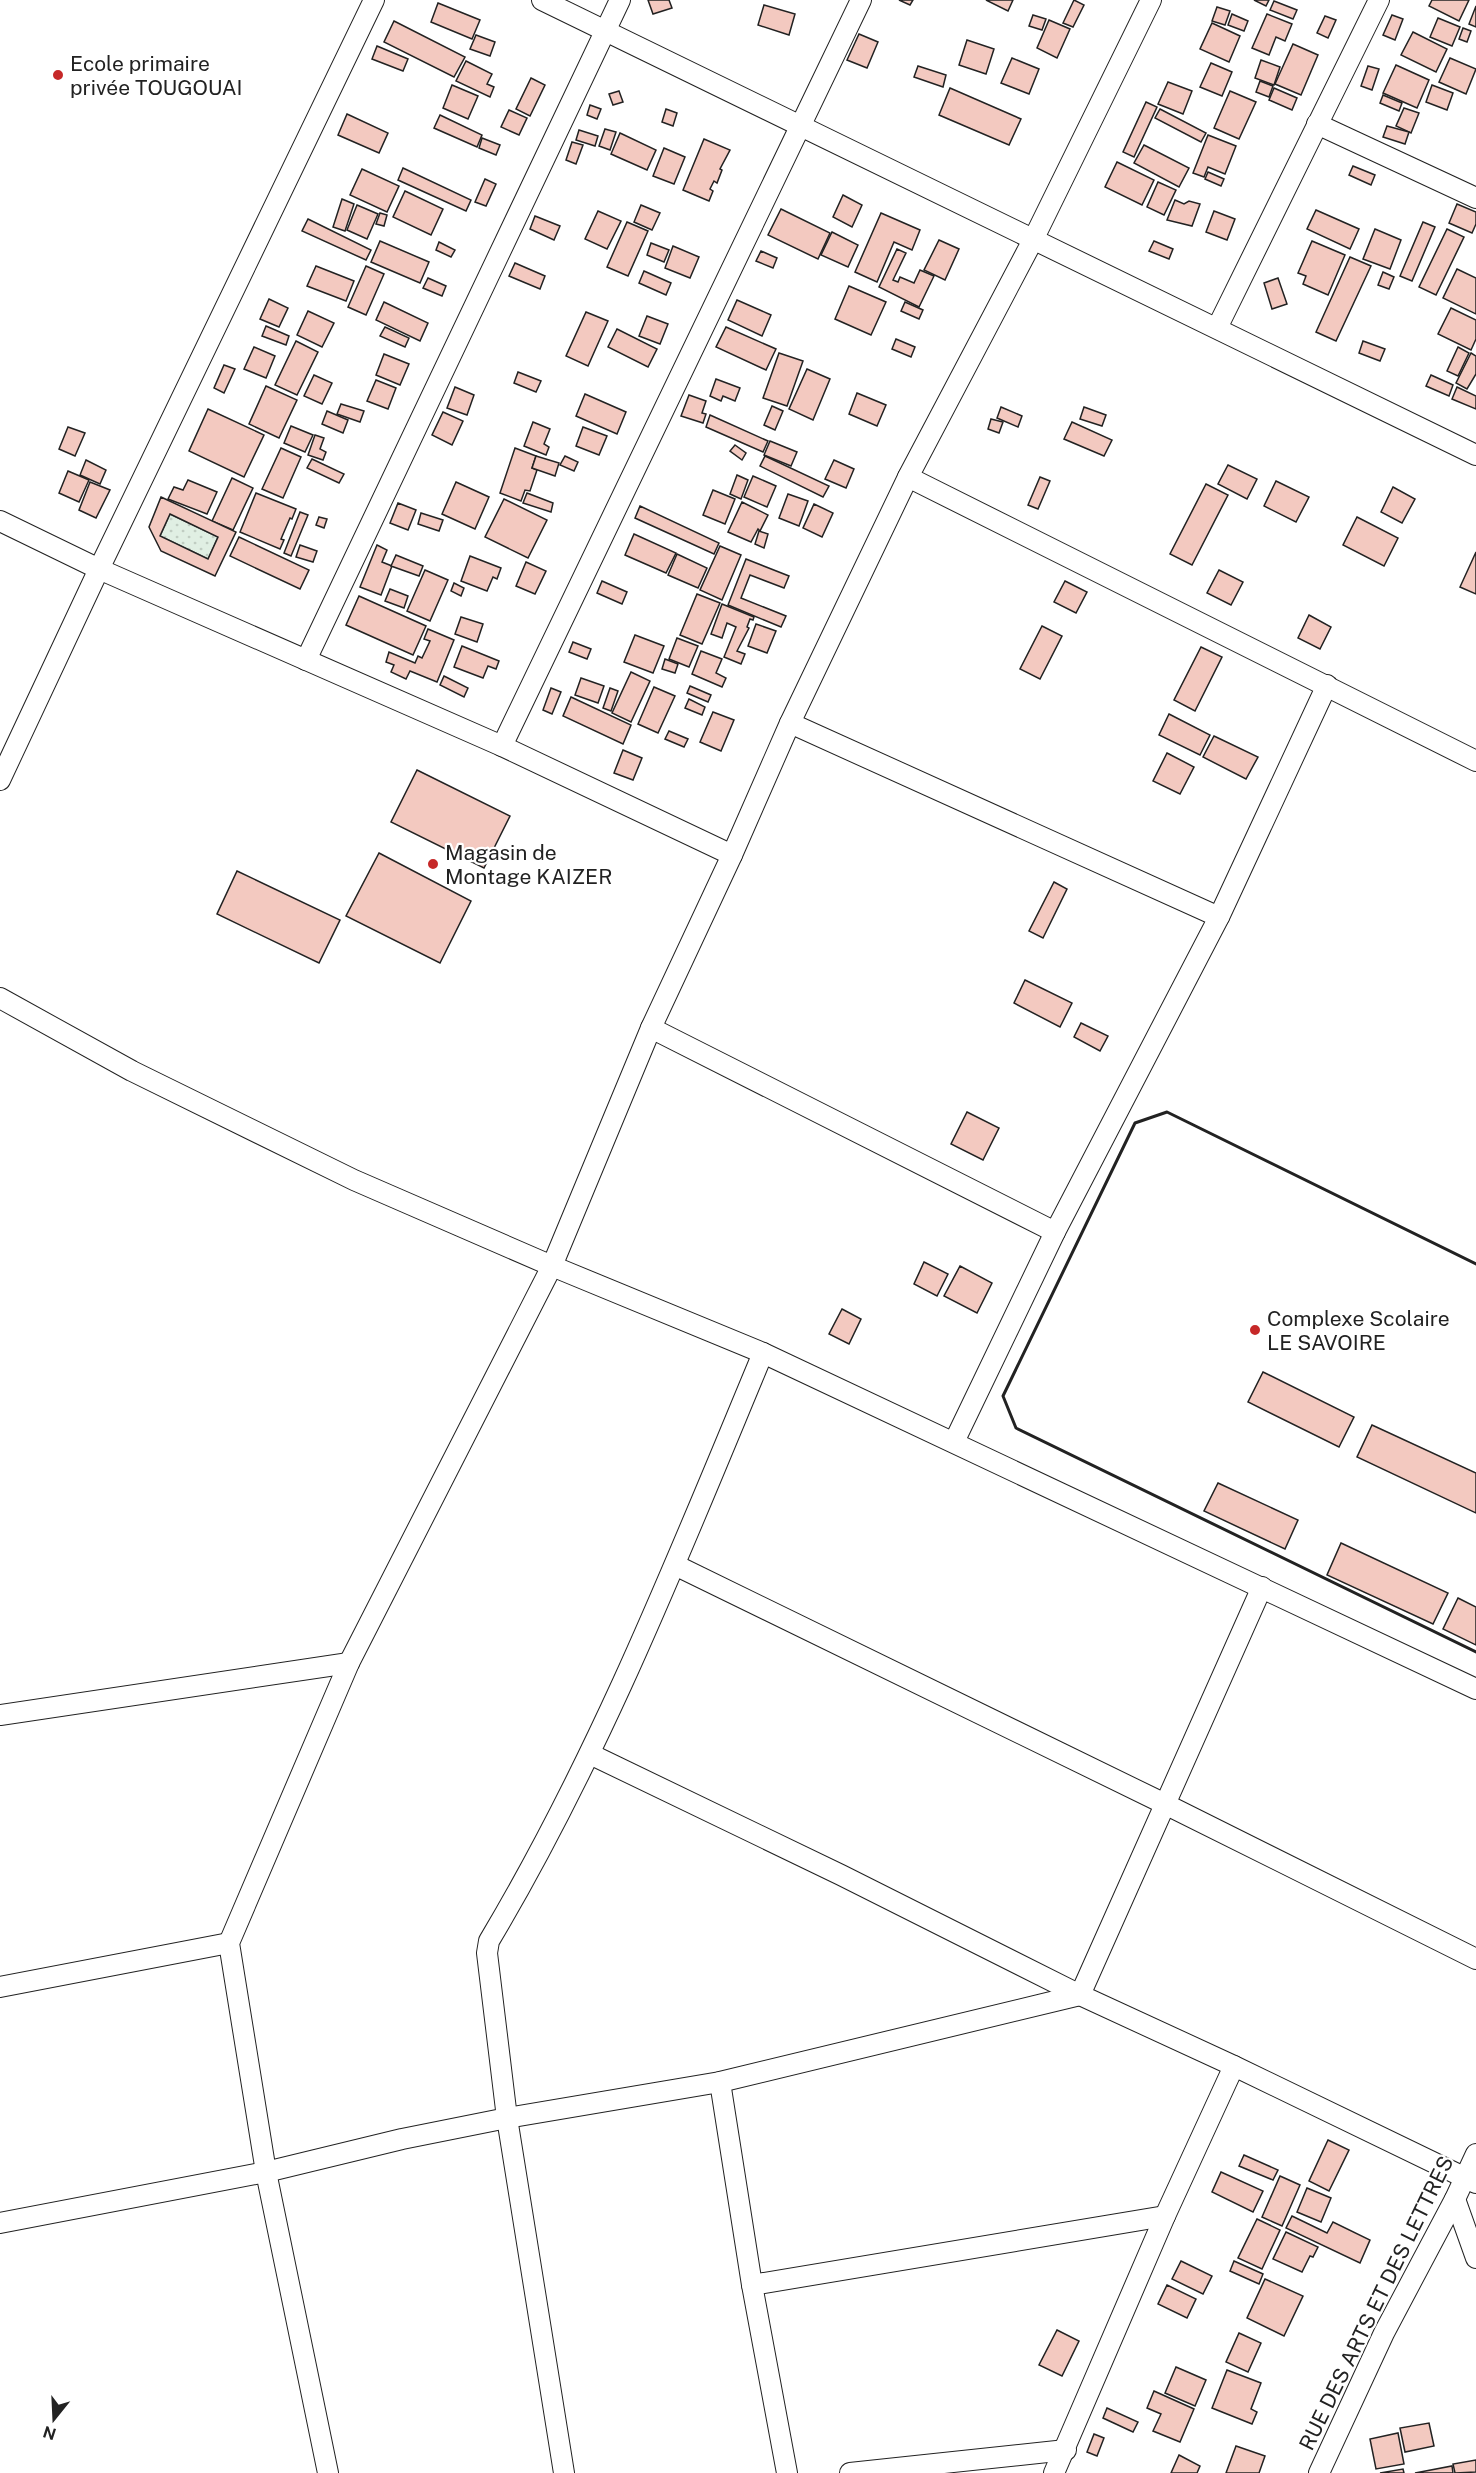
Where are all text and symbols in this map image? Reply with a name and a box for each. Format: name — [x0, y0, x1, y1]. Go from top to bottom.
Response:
place label: Ecole primaire privée TOUGOUAI — [70, 51, 243, 100]
marker: Ecole primaire privée TOUGOUAI — [51, 68, 65, 82]
place label: Magasin de Montage KAIZER — [445, 840, 613, 889]
marker: Magasin de Montage KAIZER — [426, 857, 440, 871]
place label: Complexe Scolaire LE SAVOIRE — [1267, 1306, 1450, 1355]
marker: Complexe Scolaire LE SAVOIRE — [1248, 1323, 1262, 1337]
street label: RUE DES ARTS ET DES LETTRES — [1294, 2152, 1458, 2454]
north arrow — [24, 2389, 84, 2449]
text: N — [41, 2422, 58, 2444]

